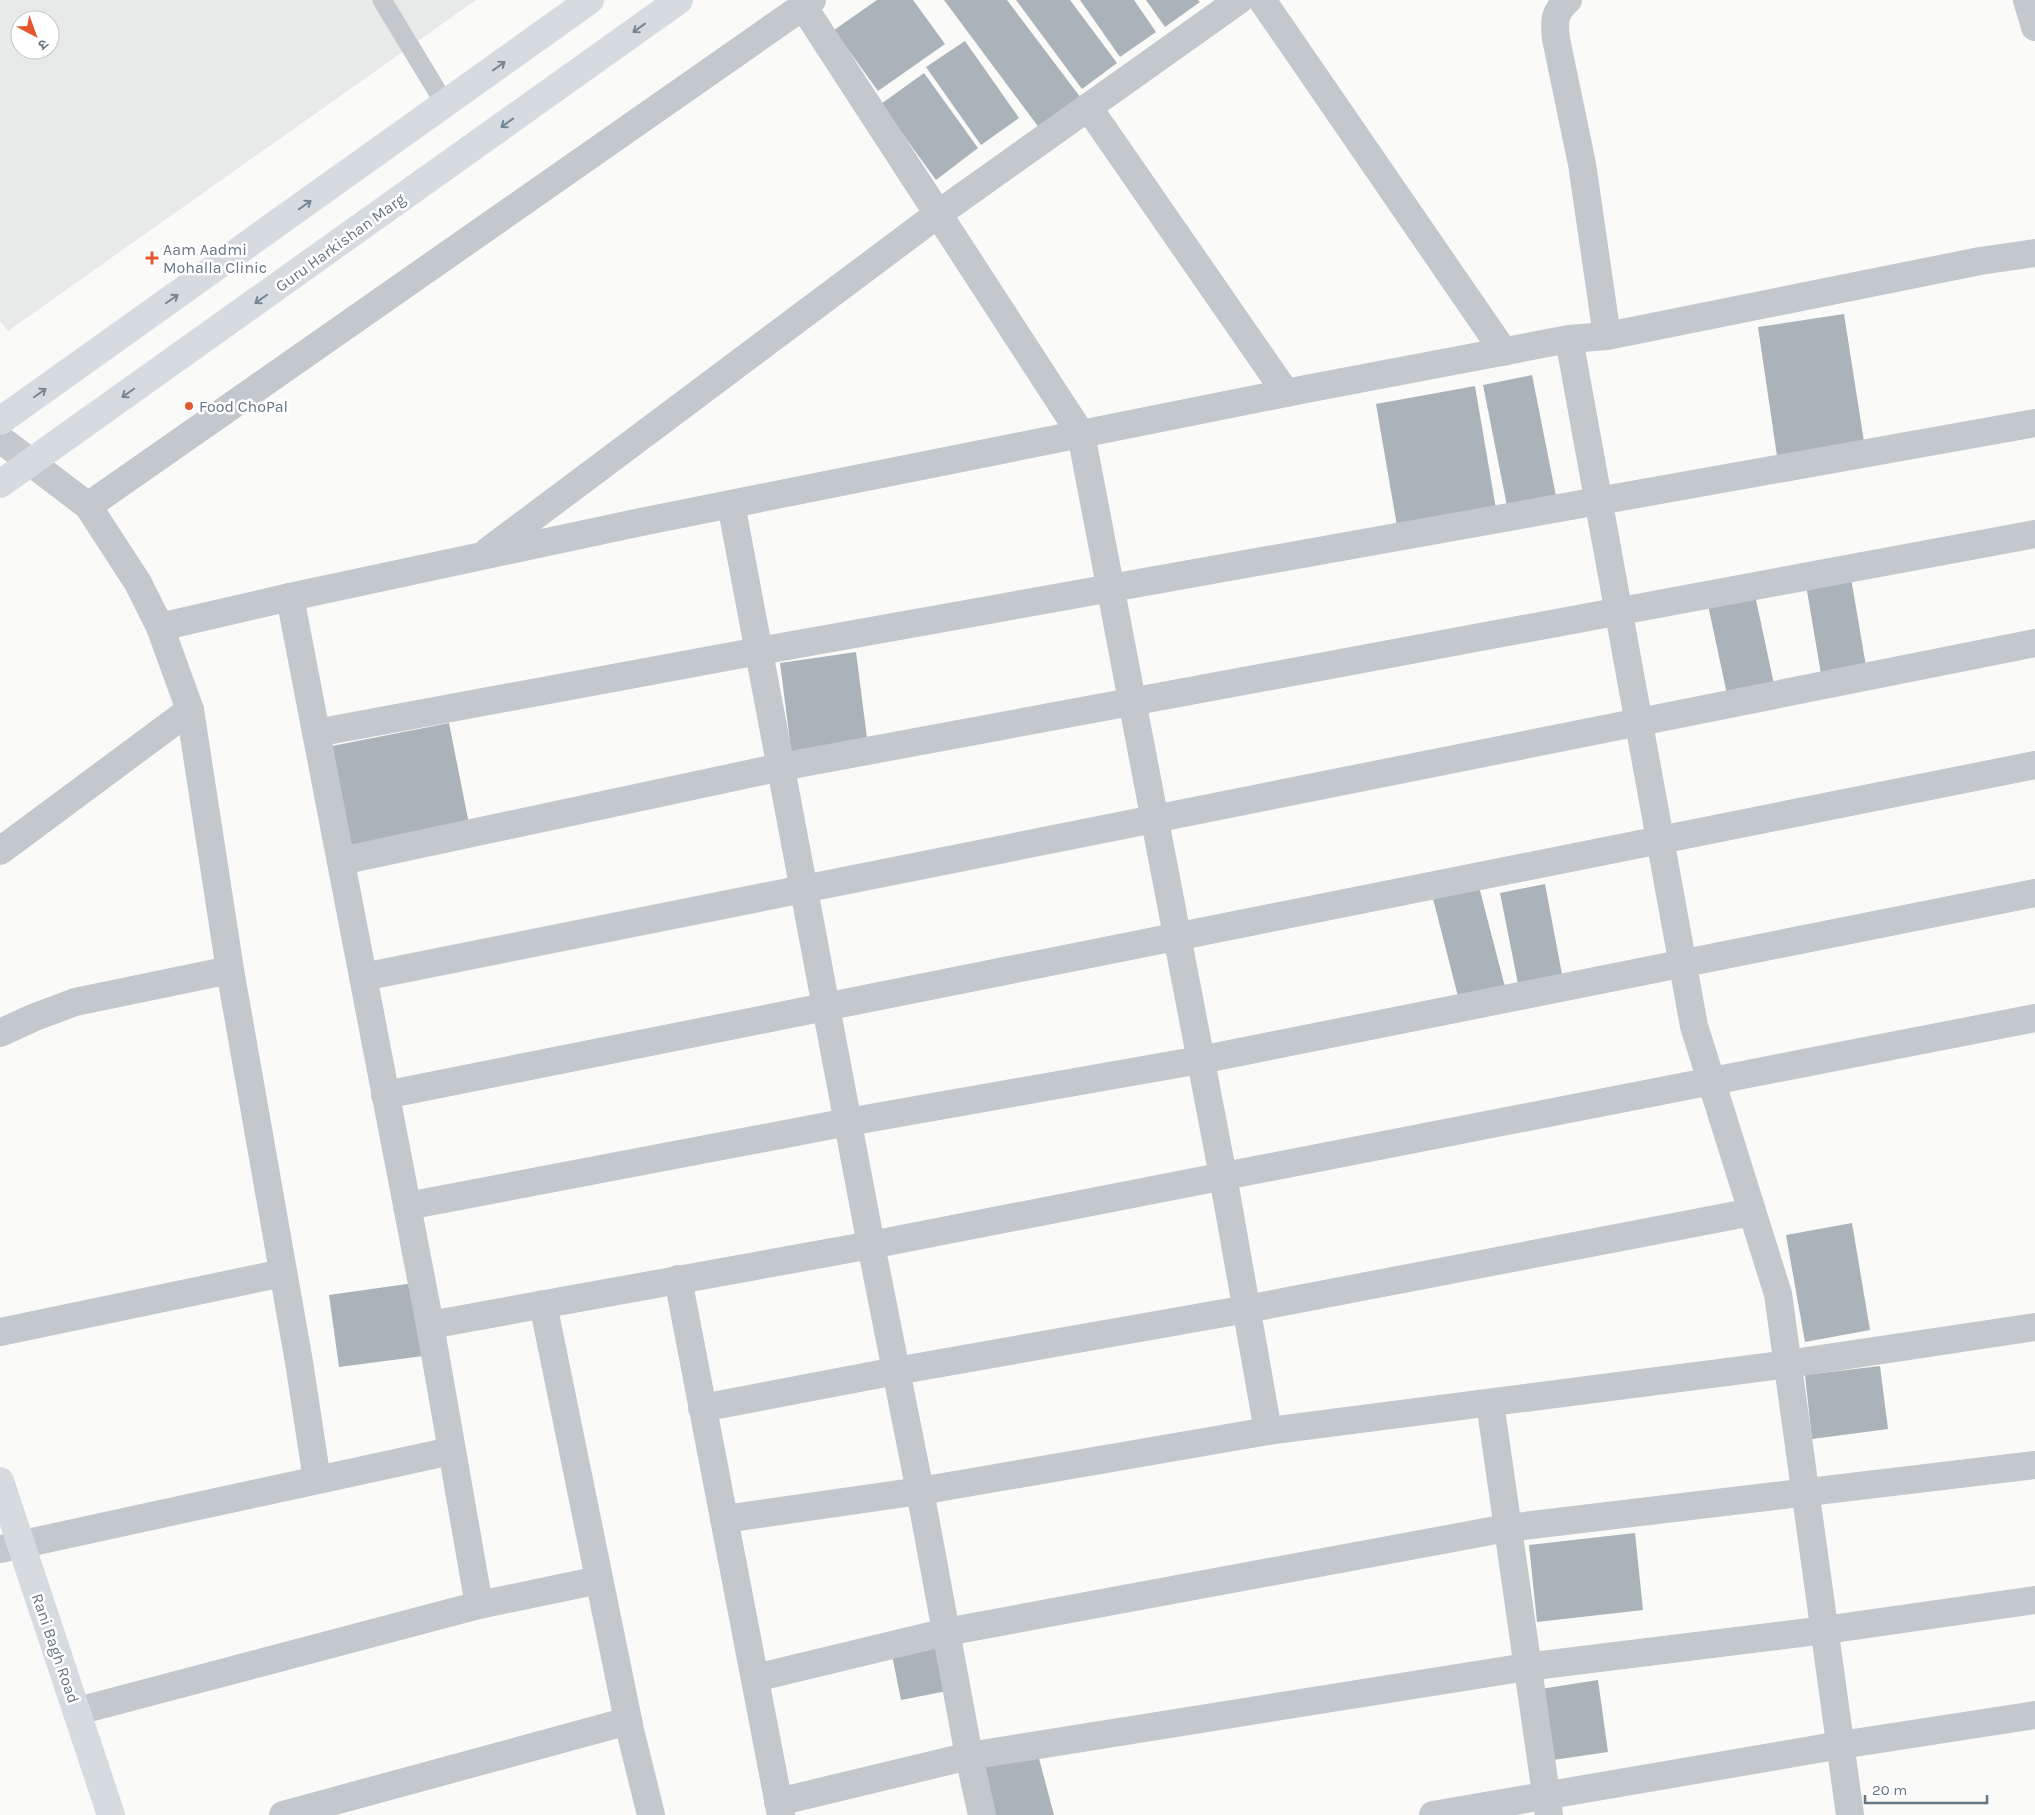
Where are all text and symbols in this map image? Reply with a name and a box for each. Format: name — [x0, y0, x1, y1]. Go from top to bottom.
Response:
north arrow — [10, 10, 60, 60]
one-way arrow — [632, 23, 646, 33]
text: उ — [34, 35, 52, 54]
one-way arrow — [492, 61, 506, 71]
one-way arrow — [500, 118, 514, 128]
street label: Guru Harkishan Marg — [272, 189, 409, 296]
one-way arrow — [297, 200, 311, 210]
place label: Aam Aadmi Mohalla Clinic — [163, 240, 267, 277]
marker: Aam Aadmi Mohalla Clinic — [145, 251, 159, 265]
one-way arrow — [165, 294, 179, 304]
one-way arrow — [254, 294, 268, 304]
one-way arrow — [33, 388, 47, 398]
one-way arrow — [121, 388, 135, 398]
place label: Food ChoPal — [199, 397, 288, 416]
marker: Food ChoPal — [183, 400, 195, 412]
street label: Rani Bagh Road — [28, 1591, 83, 1706]
scale bar — [1865, 1772, 1988, 1804]
text: 20 m — [1872, 1781, 1907, 1799]

